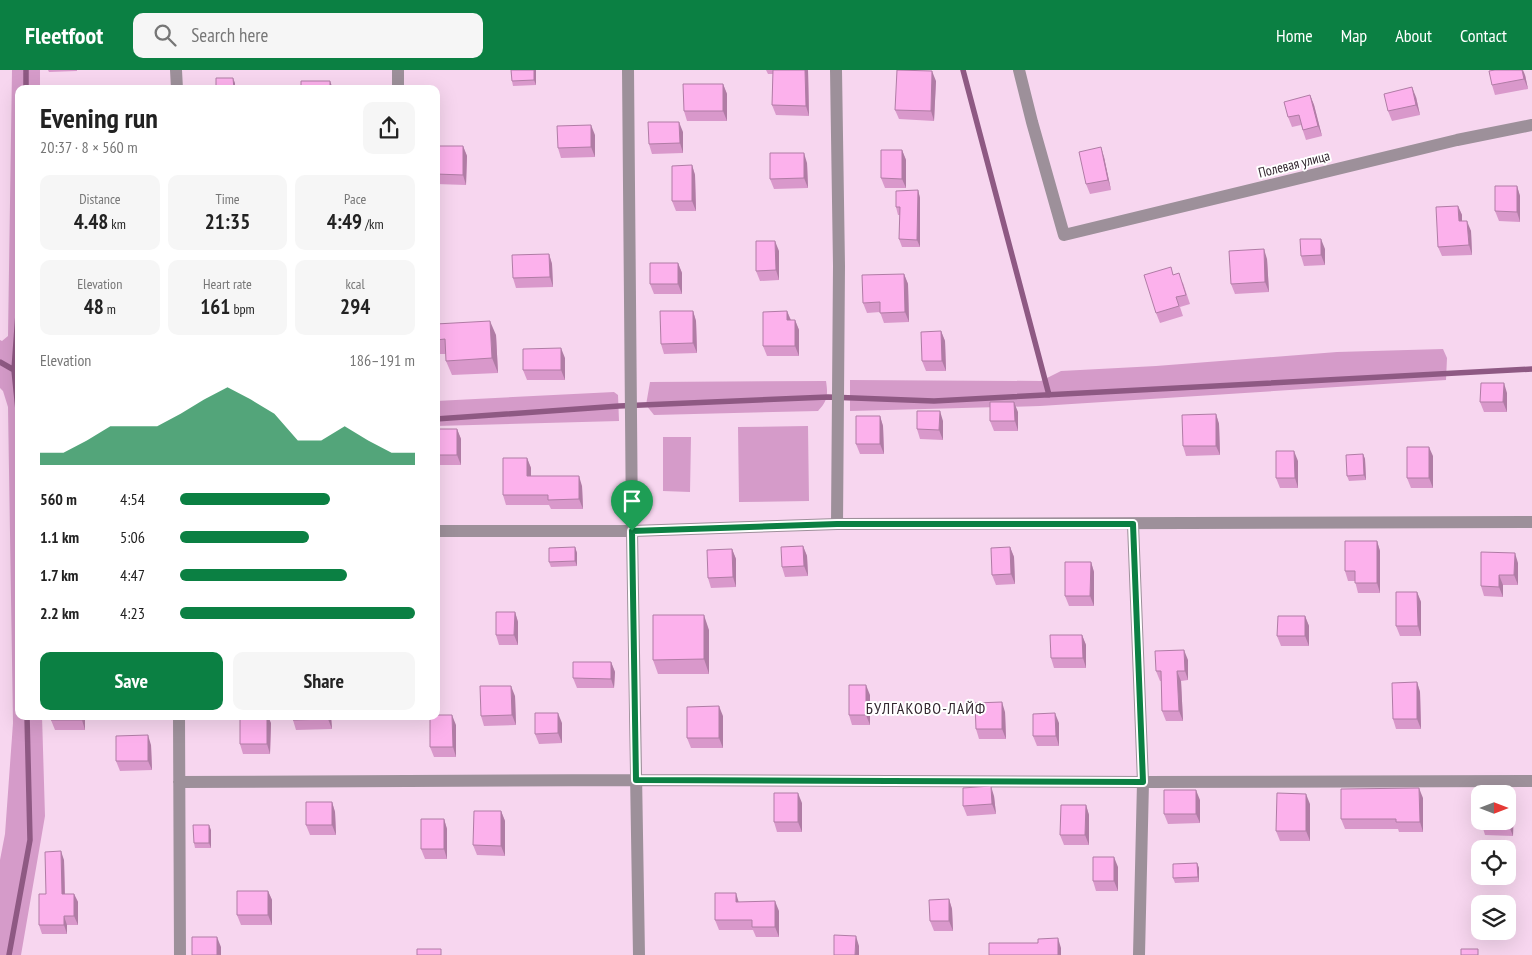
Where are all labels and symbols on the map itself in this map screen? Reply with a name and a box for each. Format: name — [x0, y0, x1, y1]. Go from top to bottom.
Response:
street label: Полевая улица — [1256, 146, 1332, 182]
pin — [611, 480, 653, 531]
district label: БУЛГАКОВО-ЛАЙФ — [866, 698, 986, 718]
north arrow — [1471, 785, 1516, 830]

